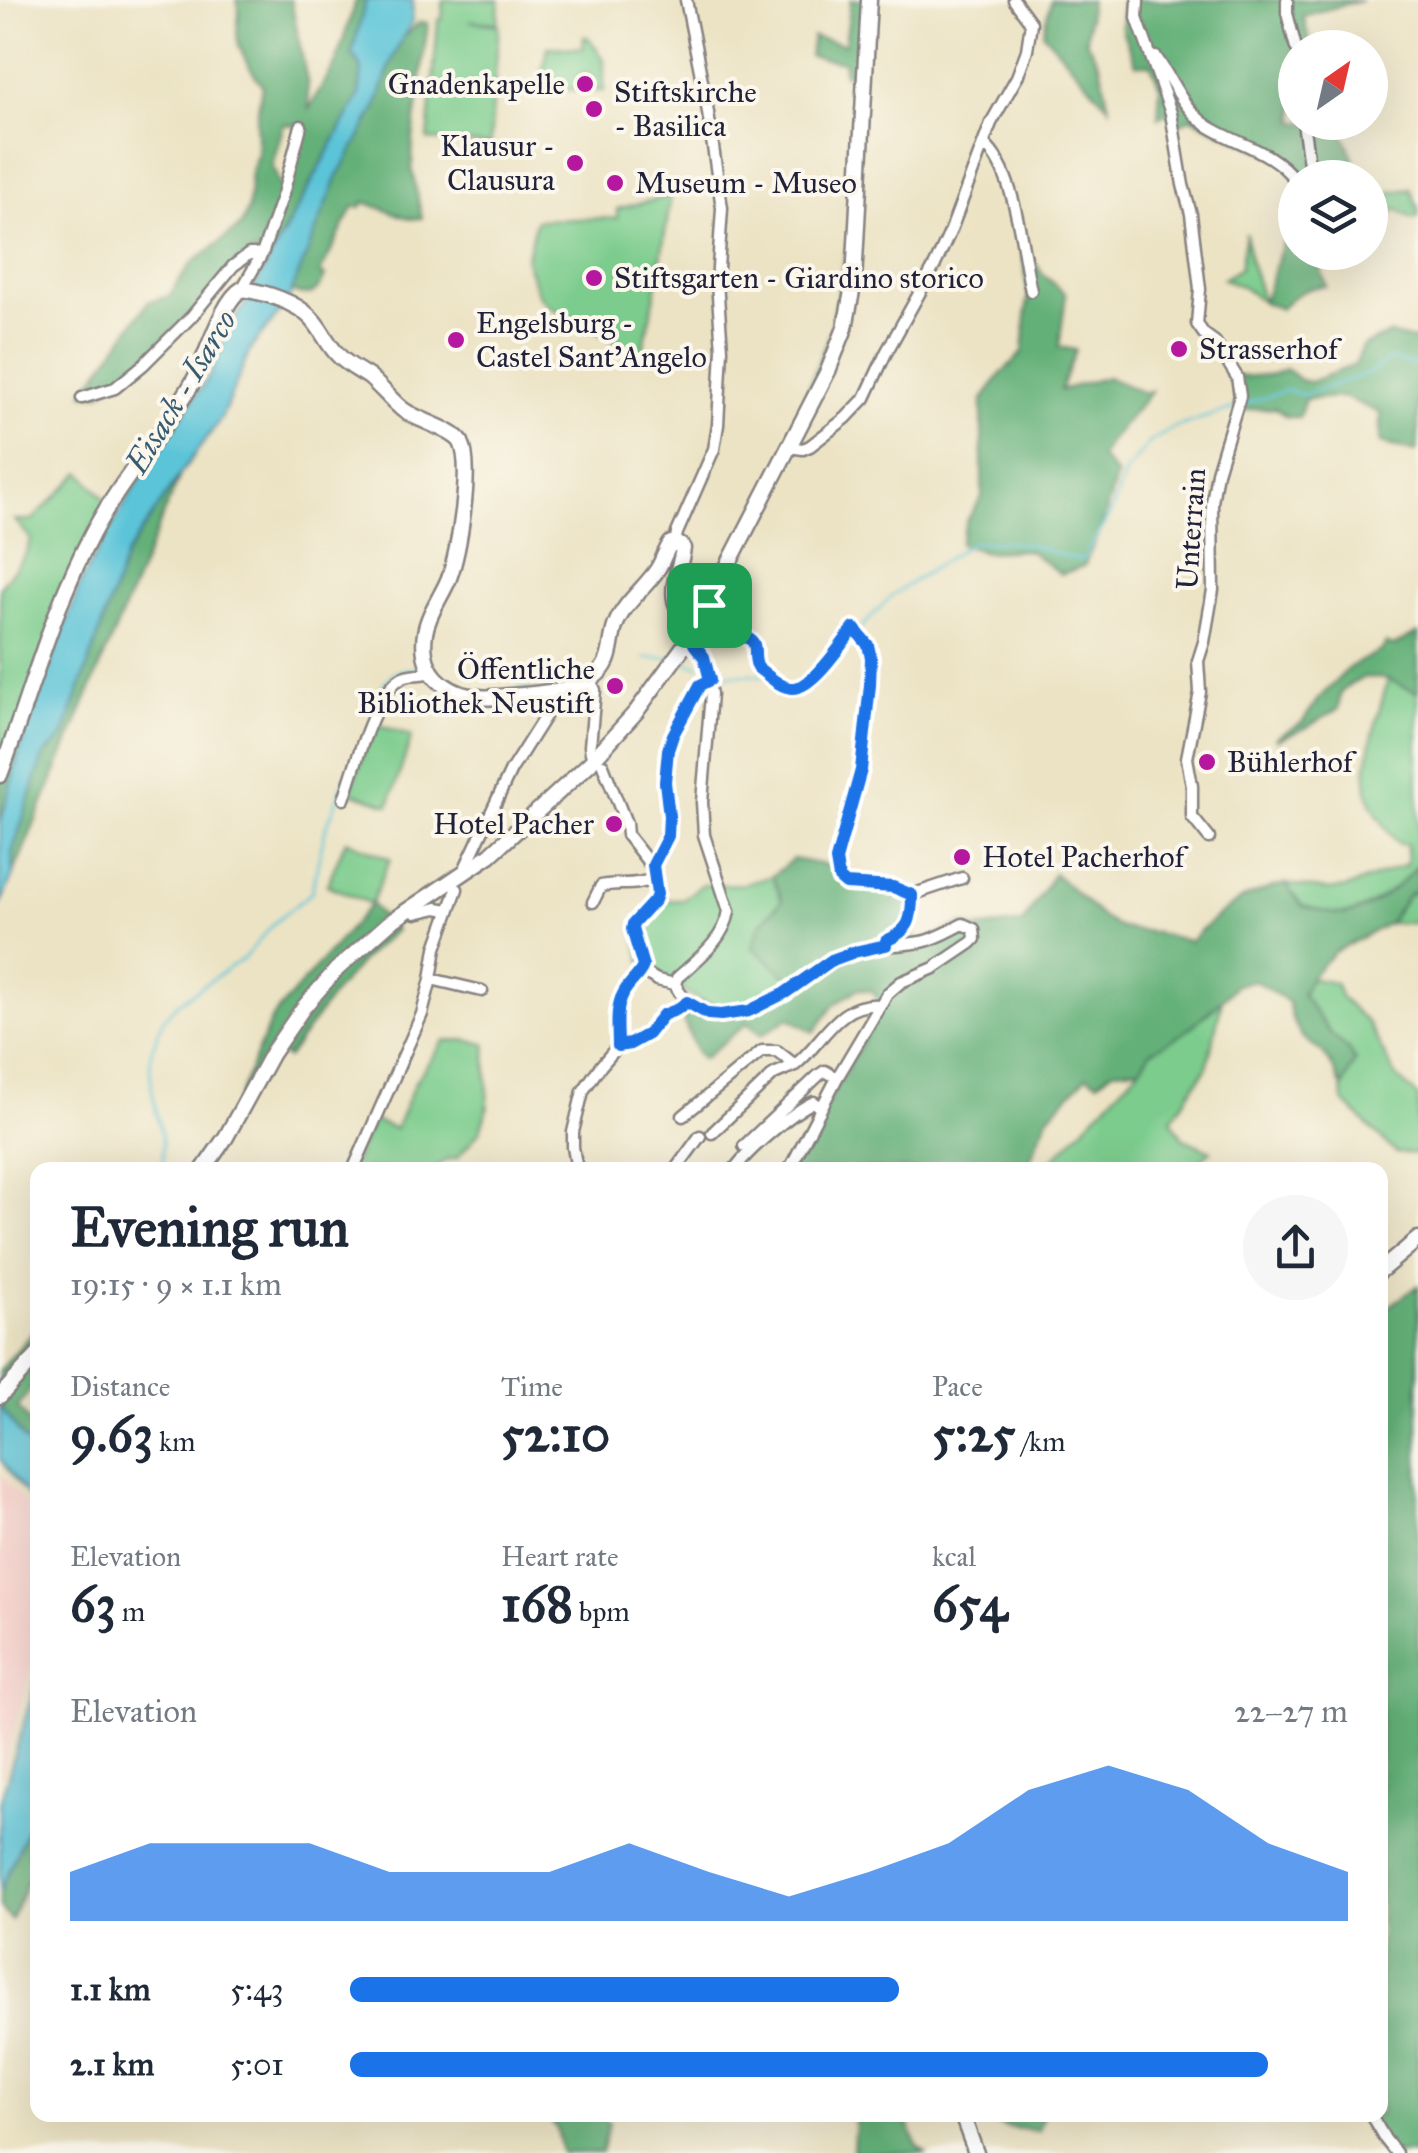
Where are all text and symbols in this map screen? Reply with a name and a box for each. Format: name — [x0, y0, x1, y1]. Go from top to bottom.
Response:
north arrow — [1278, 30, 1388, 140]
map controls — [1278, 30, 1388, 270]
place label: Gnadenkapelle — [388, 66, 565, 102]
marker: Gnadenkapelle — [574, 73, 596, 95]
place label: Stiftskirche - Basilica — [614, 74, 757, 144]
marker: Stiftskirche - Basilica — [583, 98, 605, 120]
place label: Klausur - Clausura — [440, 128, 555, 198]
marker: Klausur - Clausura — [564, 152, 586, 174]
button: layers — [1278, 160, 1388, 270]
place label: Museum - Museo — [635, 165, 857, 201]
marker: Museum - Museo — [604, 172, 626, 194]
place label: Stiftsgarten - Giardino storico — [614, 260, 984, 296]
marker: Stiftsgarten - Giardino storico — [583, 267, 605, 289]
water label: Eisack - Isarco — [116, 303, 245, 482]
place label: Engelsburg - Castel Sant'Angelo — [476, 305, 707, 375]
marker: Engelsburg - Castel Sant'Angelo — [445, 329, 467, 351]
place label: Strasserhof — [1199, 331, 1343, 367]
marker: Strasserhof — [1168, 338, 1190, 360]
street label: Unterrain — [1169, 467, 1213, 591]
pin — [667, 563, 752, 648]
icon: arrive — [682, 578, 737, 633]
place label: Öffentliche Bibliothek Neustift — [357, 651, 595, 721]
marker: Öffentliche Bibliothek Neustift — [604, 675, 626, 697]
place label: Bühlerhof — [1227, 744, 1358, 780]
marker: Bühlerhof — [1196, 751, 1218, 773]
place label: Hotel Pacher — [433, 806, 595, 842]
marker: Hotel Pacher — [603, 813, 625, 835]
place label: Hotel Pacherhof — [982, 839, 1189, 875]
marker: Hotel Pacherhof — [951, 846, 973, 868]
text: Evening run — [70, 1194, 349, 1261]
button: share — [1243, 1195, 1348, 1300]
text: 19:15 · 9 × 1.1 km — [70, 1265, 282, 1304]
text: Distance — [70, 1369, 170, 1404]
text: Time — [501, 1369, 563, 1404]
text: Pace — [932, 1369, 983, 1404]
text: 9.63 — [70, 1404, 153, 1465]
text: 52:10 — [501, 1404, 610, 1465]
text: 5:25 — [932, 1404, 1015, 1465]
text: km — [153, 1424, 195, 1459]
text: /km — [1015, 1424, 1065, 1459]
text: Elevation — [70, 1539, 181, 1574]
text: Heart rate — [501, 1539, 619, 1574]
text: kcal — [932, 1539, 976, 1574]
text: 63 — [70, 1574, 116, 1635]
text: 168 — [501, 1574, 573, 1635]
text: 654 — [932, 1574, 1007, 1635]
text: m — [116, 1594, 145, 1629]
text: bpm — [573, 1594, 630, 1629]
text: Elevation — [70, 1692, 197, 1731]
text: 22–27 m — [1234, 1692, 1348, 1731]
text: 1.1 km — [70, 1970, 151, 2009]
text: 5:43 — [230, 1970, 284, 2009]
text: 2.1 km — [70, 2045, 154, 2084]
text: 5:01 — [230, 2045, 284, 2084]

